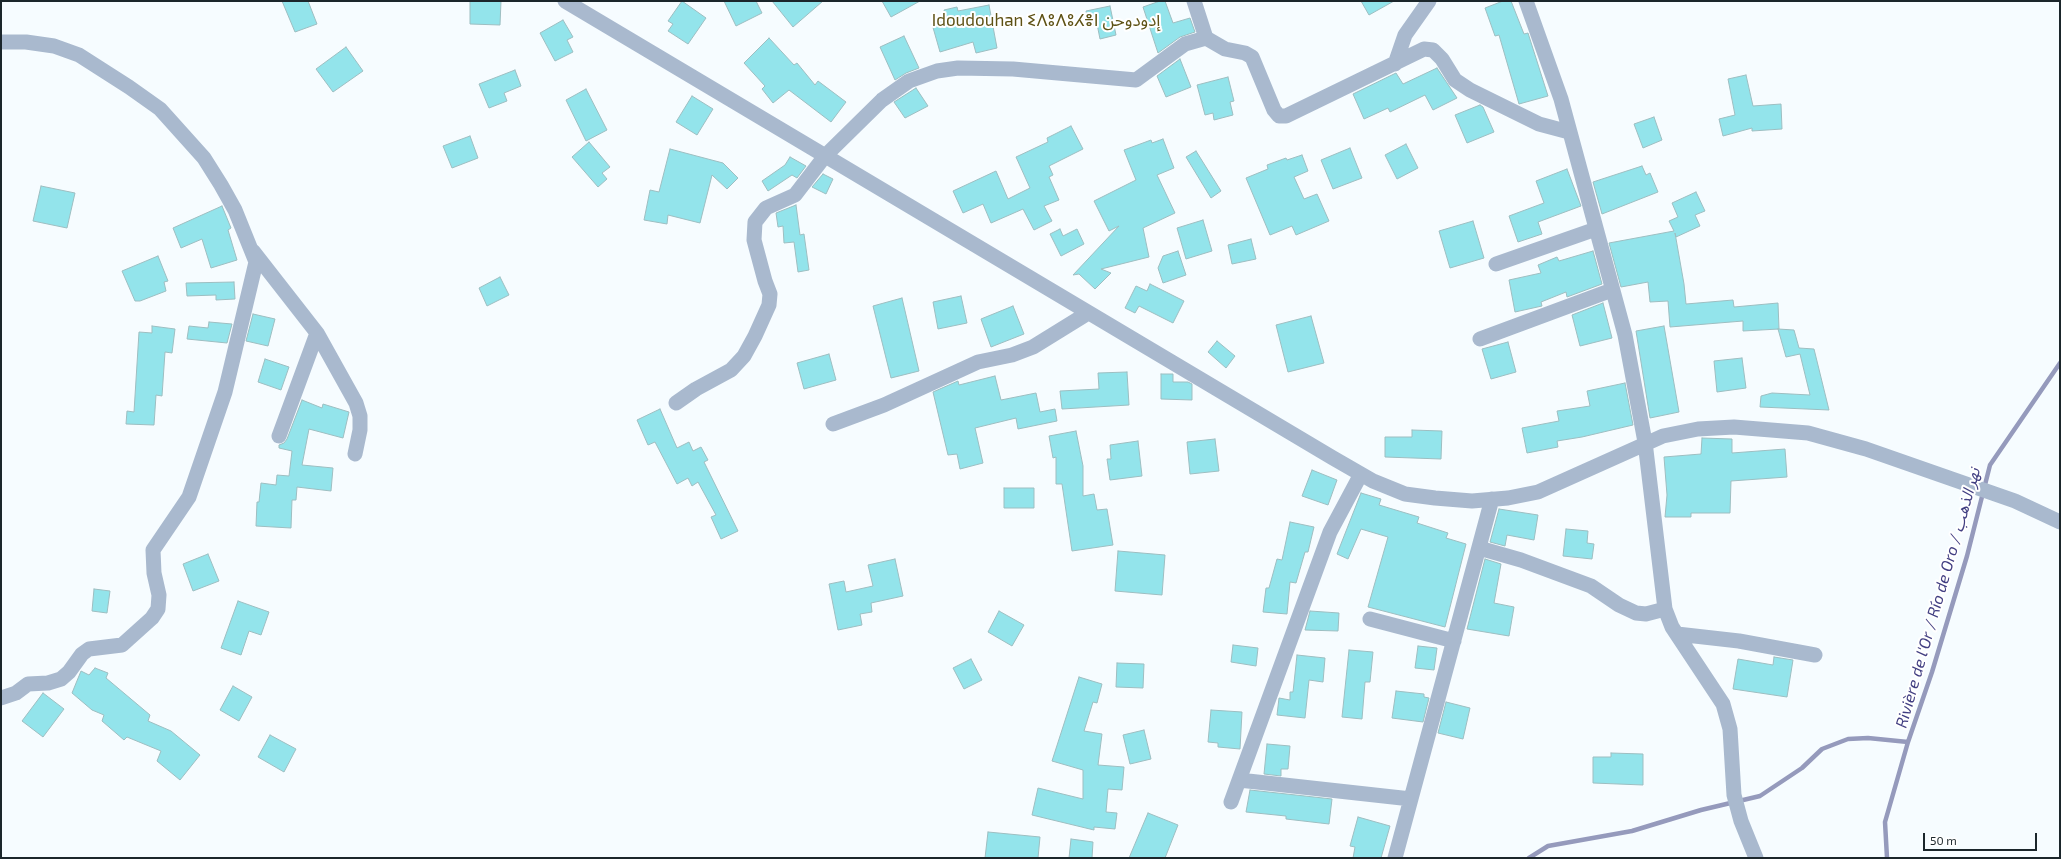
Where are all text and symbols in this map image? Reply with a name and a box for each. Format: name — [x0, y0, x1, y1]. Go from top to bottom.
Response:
district label: Idoudouhan ⵉⴷⵓⴷⵓⵃⴻⵏ إدودوحن — [932, 10, 1160, 30]
water label: Rivière de l'Or / Río de Oro / نهر الذهب — [1892, 466, 1984, 730]
scale bar — [1925, 825, 2039, 851]
text: 50 m — [1930, 833, 1957, 847]

